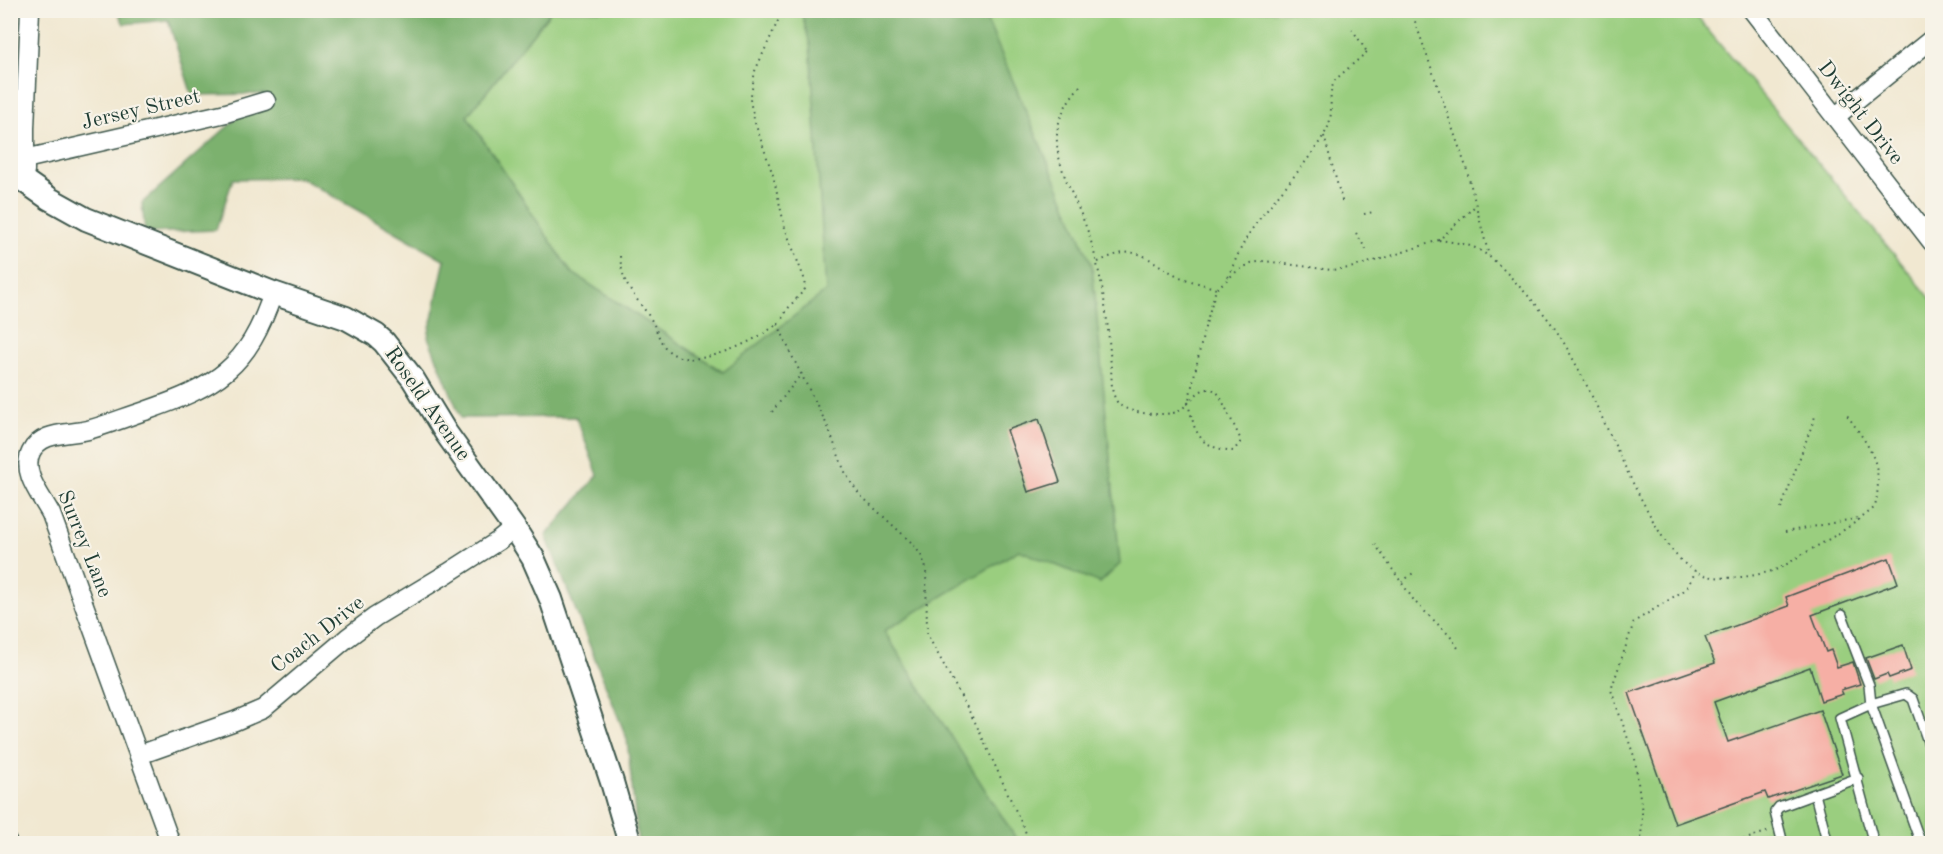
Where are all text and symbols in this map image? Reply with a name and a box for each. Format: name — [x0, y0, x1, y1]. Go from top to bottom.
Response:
street label: Dwight Drive — [1813, 57, 1907, 169]
street label: Jersey Street — [80, 86, 202, 134]
street label: Roseld Avenue — [380, 343, 474, 465]
street label: Surrey Lane — [53, 487, 115, 601]
street label: Coach Drive — [267, 592, 369, 678]

